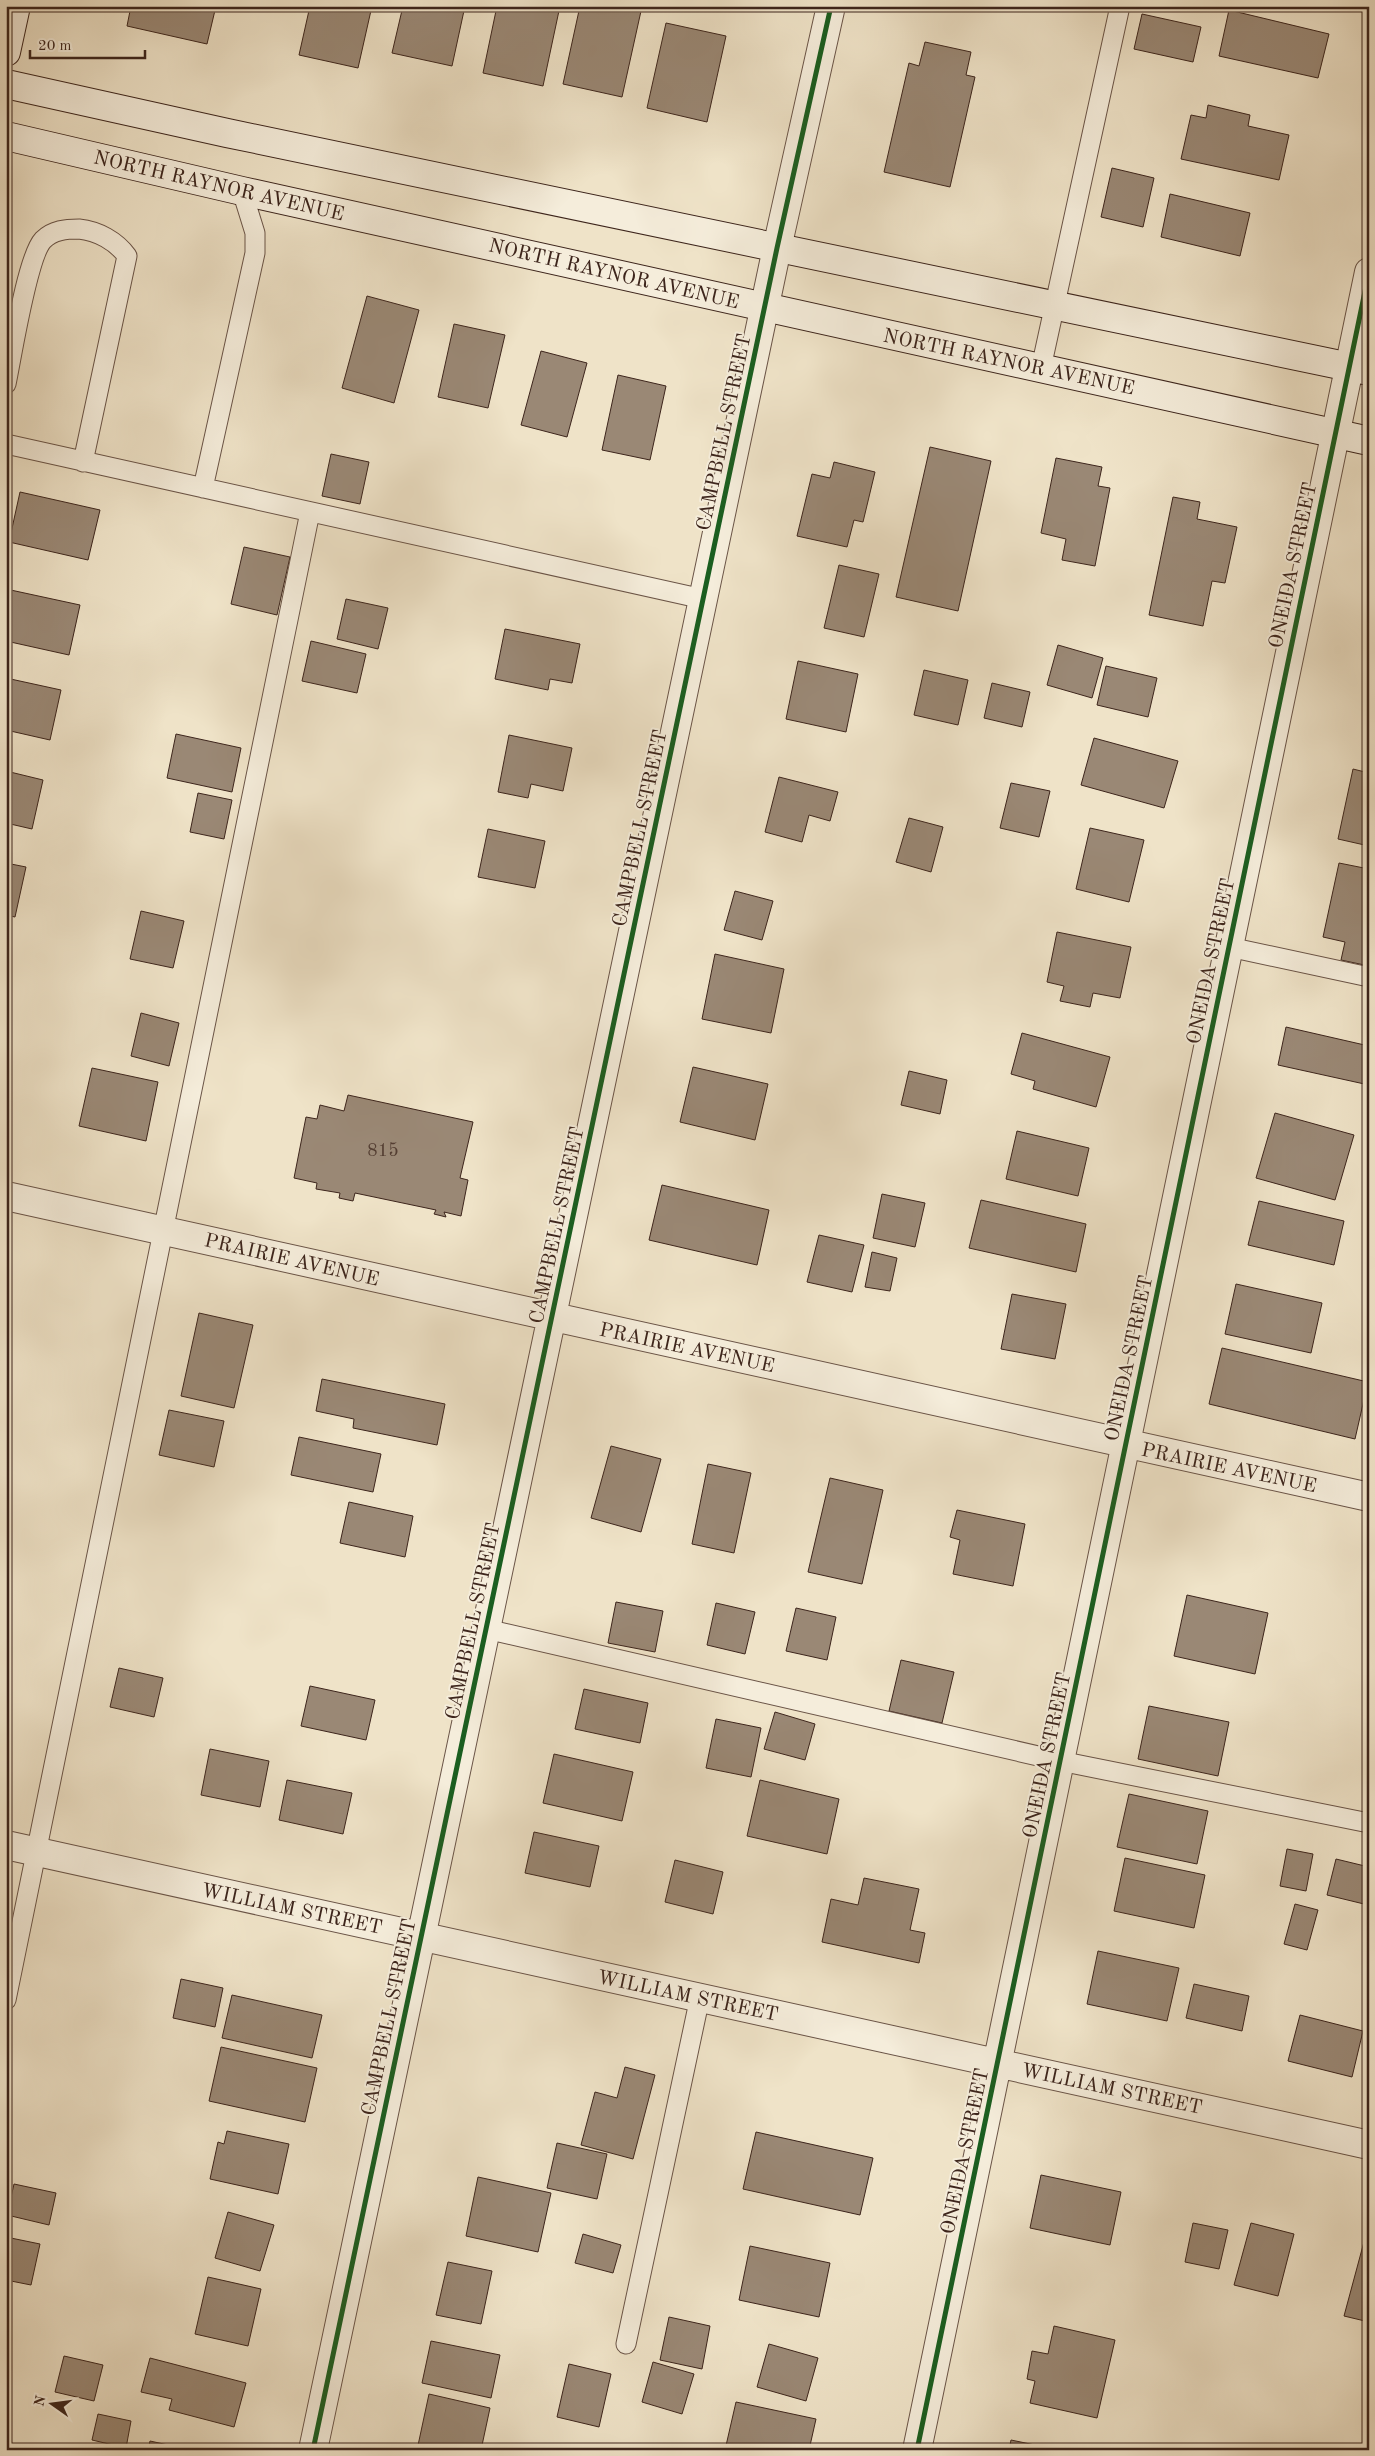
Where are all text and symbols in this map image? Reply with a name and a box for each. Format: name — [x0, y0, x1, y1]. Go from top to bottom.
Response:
scale bar — [30, 28, 145, 60]
text: 20 m — [38, 39, 72, 54]
street label: NORTH RAYNOR AVENUE — [91, 148, 346, 226]
street label: NORTH RAYNOR AVENUE — [486, 236, 741, 314]
street label: NORTH RAYNOR AVENUE — [881, 327, 1136, 399]
street label: CAMPBELL STREET — [694, 332, 756, 533]
street label: ONEIDA STREET — [1267, 481, 1321, 650]
street label: CAMPBELL STREET — [610, 728, 672, 929]
street label: ONEIDA STREET — [1185, 877, 1239, 1046]
street label: CAMPBELL STREET — [527, 1125, 589, 1326]
house number: 815 — [367, 1142, 399, 1160]
street label: PRAIRIE AVENUE — [202, 1231, 381, 1291]
street label: ONEIDA STREET — [1103, 1274, 1157, 1443]
street label: PRAIRIE AVENUE — [597, 1321, 776, 1377]
street label: PRAIRIE AVENUE — [1139, 1441, 1318, 1497]
street label: CAMPBELL STREET — [443, 1521, 505, 1722]
street label: ONEIDA STREET — [1021, 1671, 1075, 1840]
street label: WILLIAM STREET — [199, 1881, 384, 1939]
street label: CAMPBELL STREET — [359, 1917, 421, 2118]
street label: WILLIAM STREET — [595, 1968, 780, 2026]
street label: WILLIAM STREET — [1019, 2061, 1204, 2119]
street label: ONEIDA STREET — [939, 2067, 993, 2236]
north arrow — [28, 2378, 78, 2428]
text: N — [32, 2394, 49, 2408]

